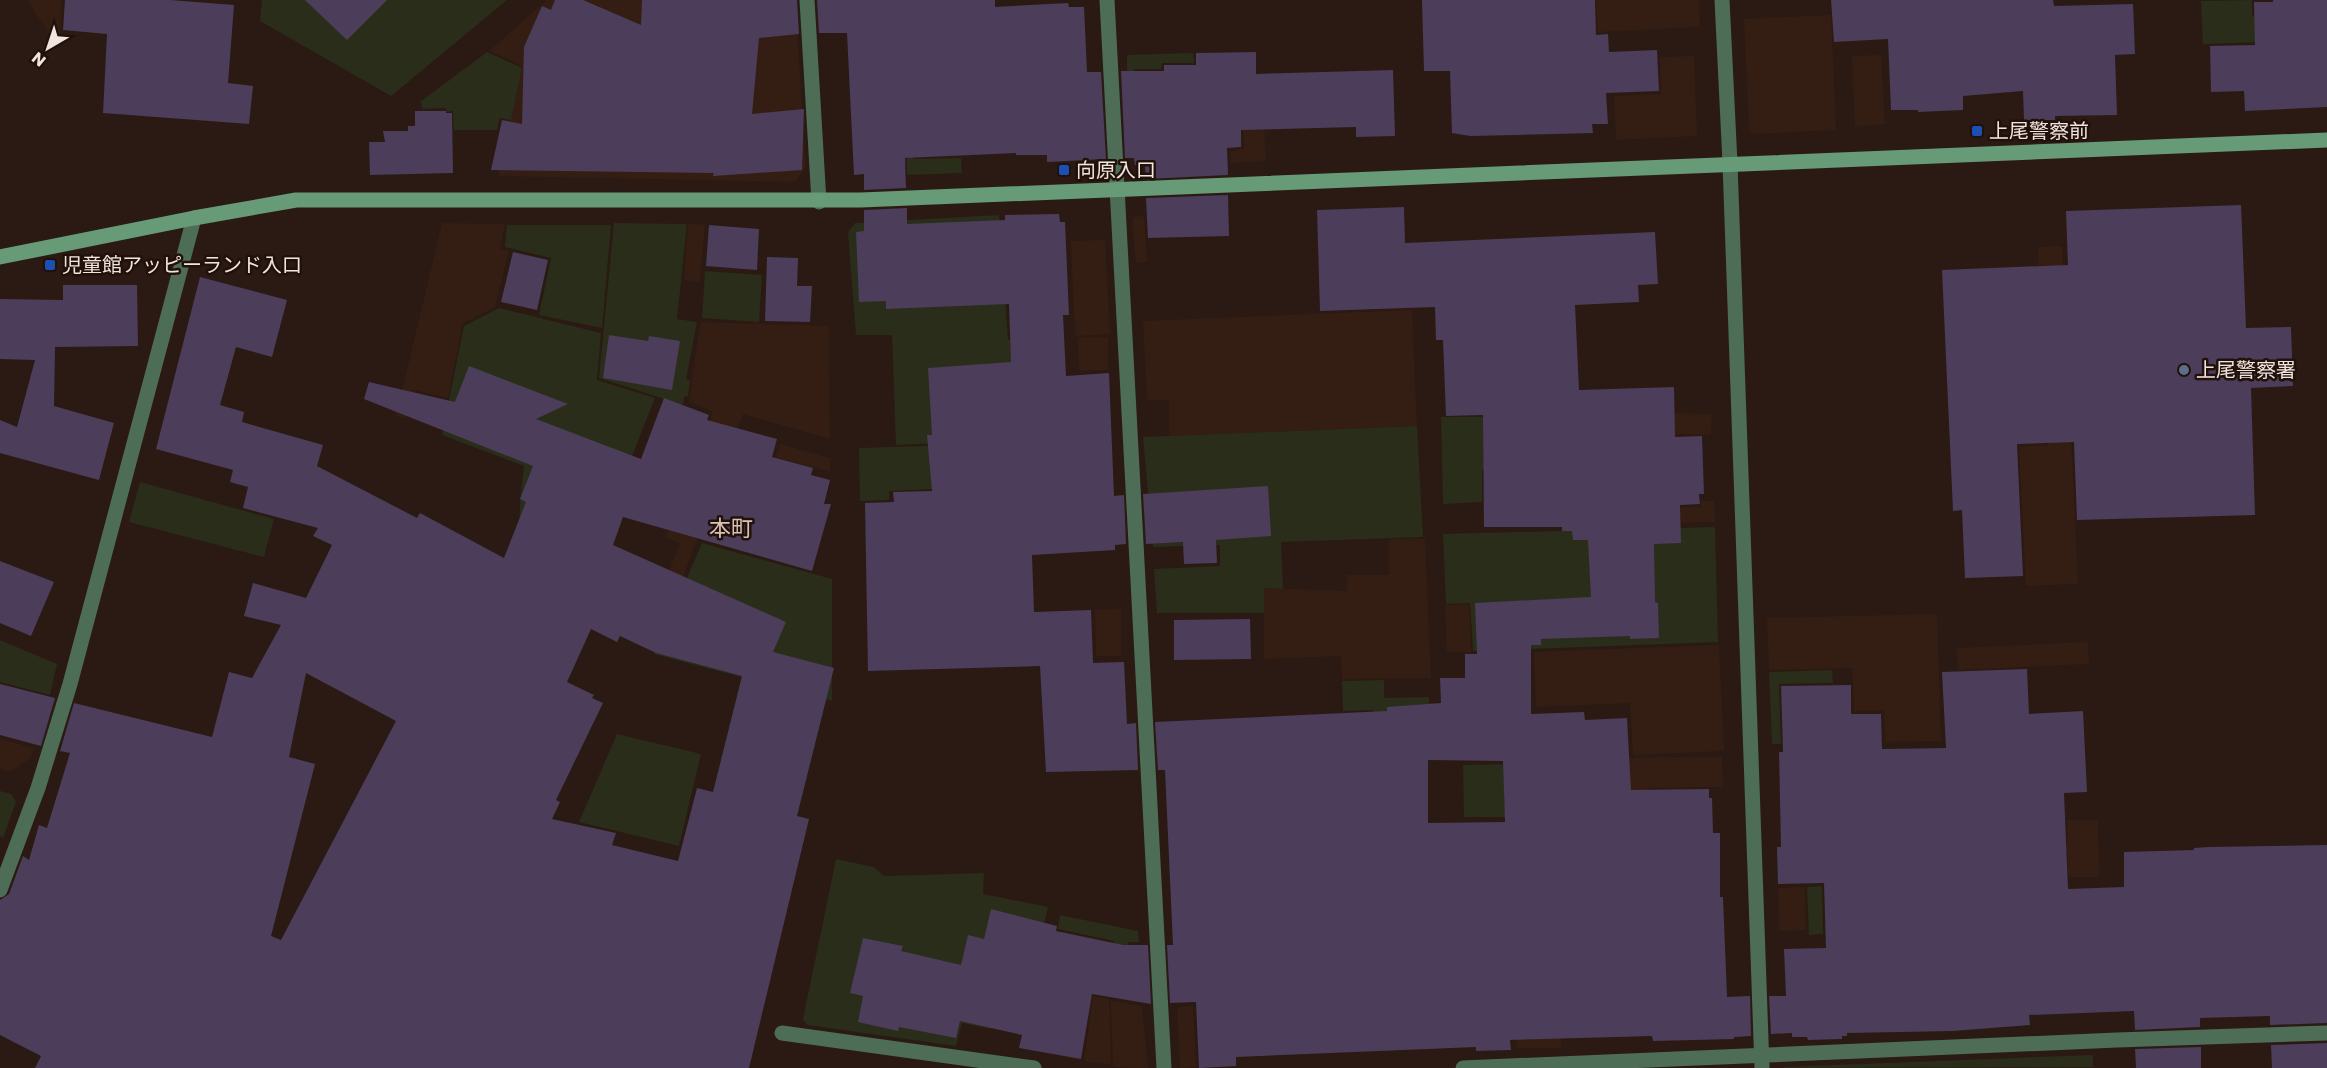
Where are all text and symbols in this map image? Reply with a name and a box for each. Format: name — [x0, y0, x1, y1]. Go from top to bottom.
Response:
north arrow — [18, 18, 78, 78]
text: N — [27, 47, 51, 72]
place label: 上尾警察前 — [1989, 117, 2089, 145]
marker: 上尾警察前 — [1970, 124, 1984, 138]
place label: 向原入口 — [1076, 156, 1156, 184]
marker: 向原入口 — [1057, 163, 1071, 177]
place label: 児童館アッピーランド入口 — [62, 251, 302, 279]
marker: 児童館アッピーランド入口 — [43, 258, 57, 272]
place label: 上尾警察署 — [2196, 356, 2296, 384]
marker: 上尾警察署 — [2177, 363, 2191, 377]
district label: 本町 — [709, 513, 753, 544]

